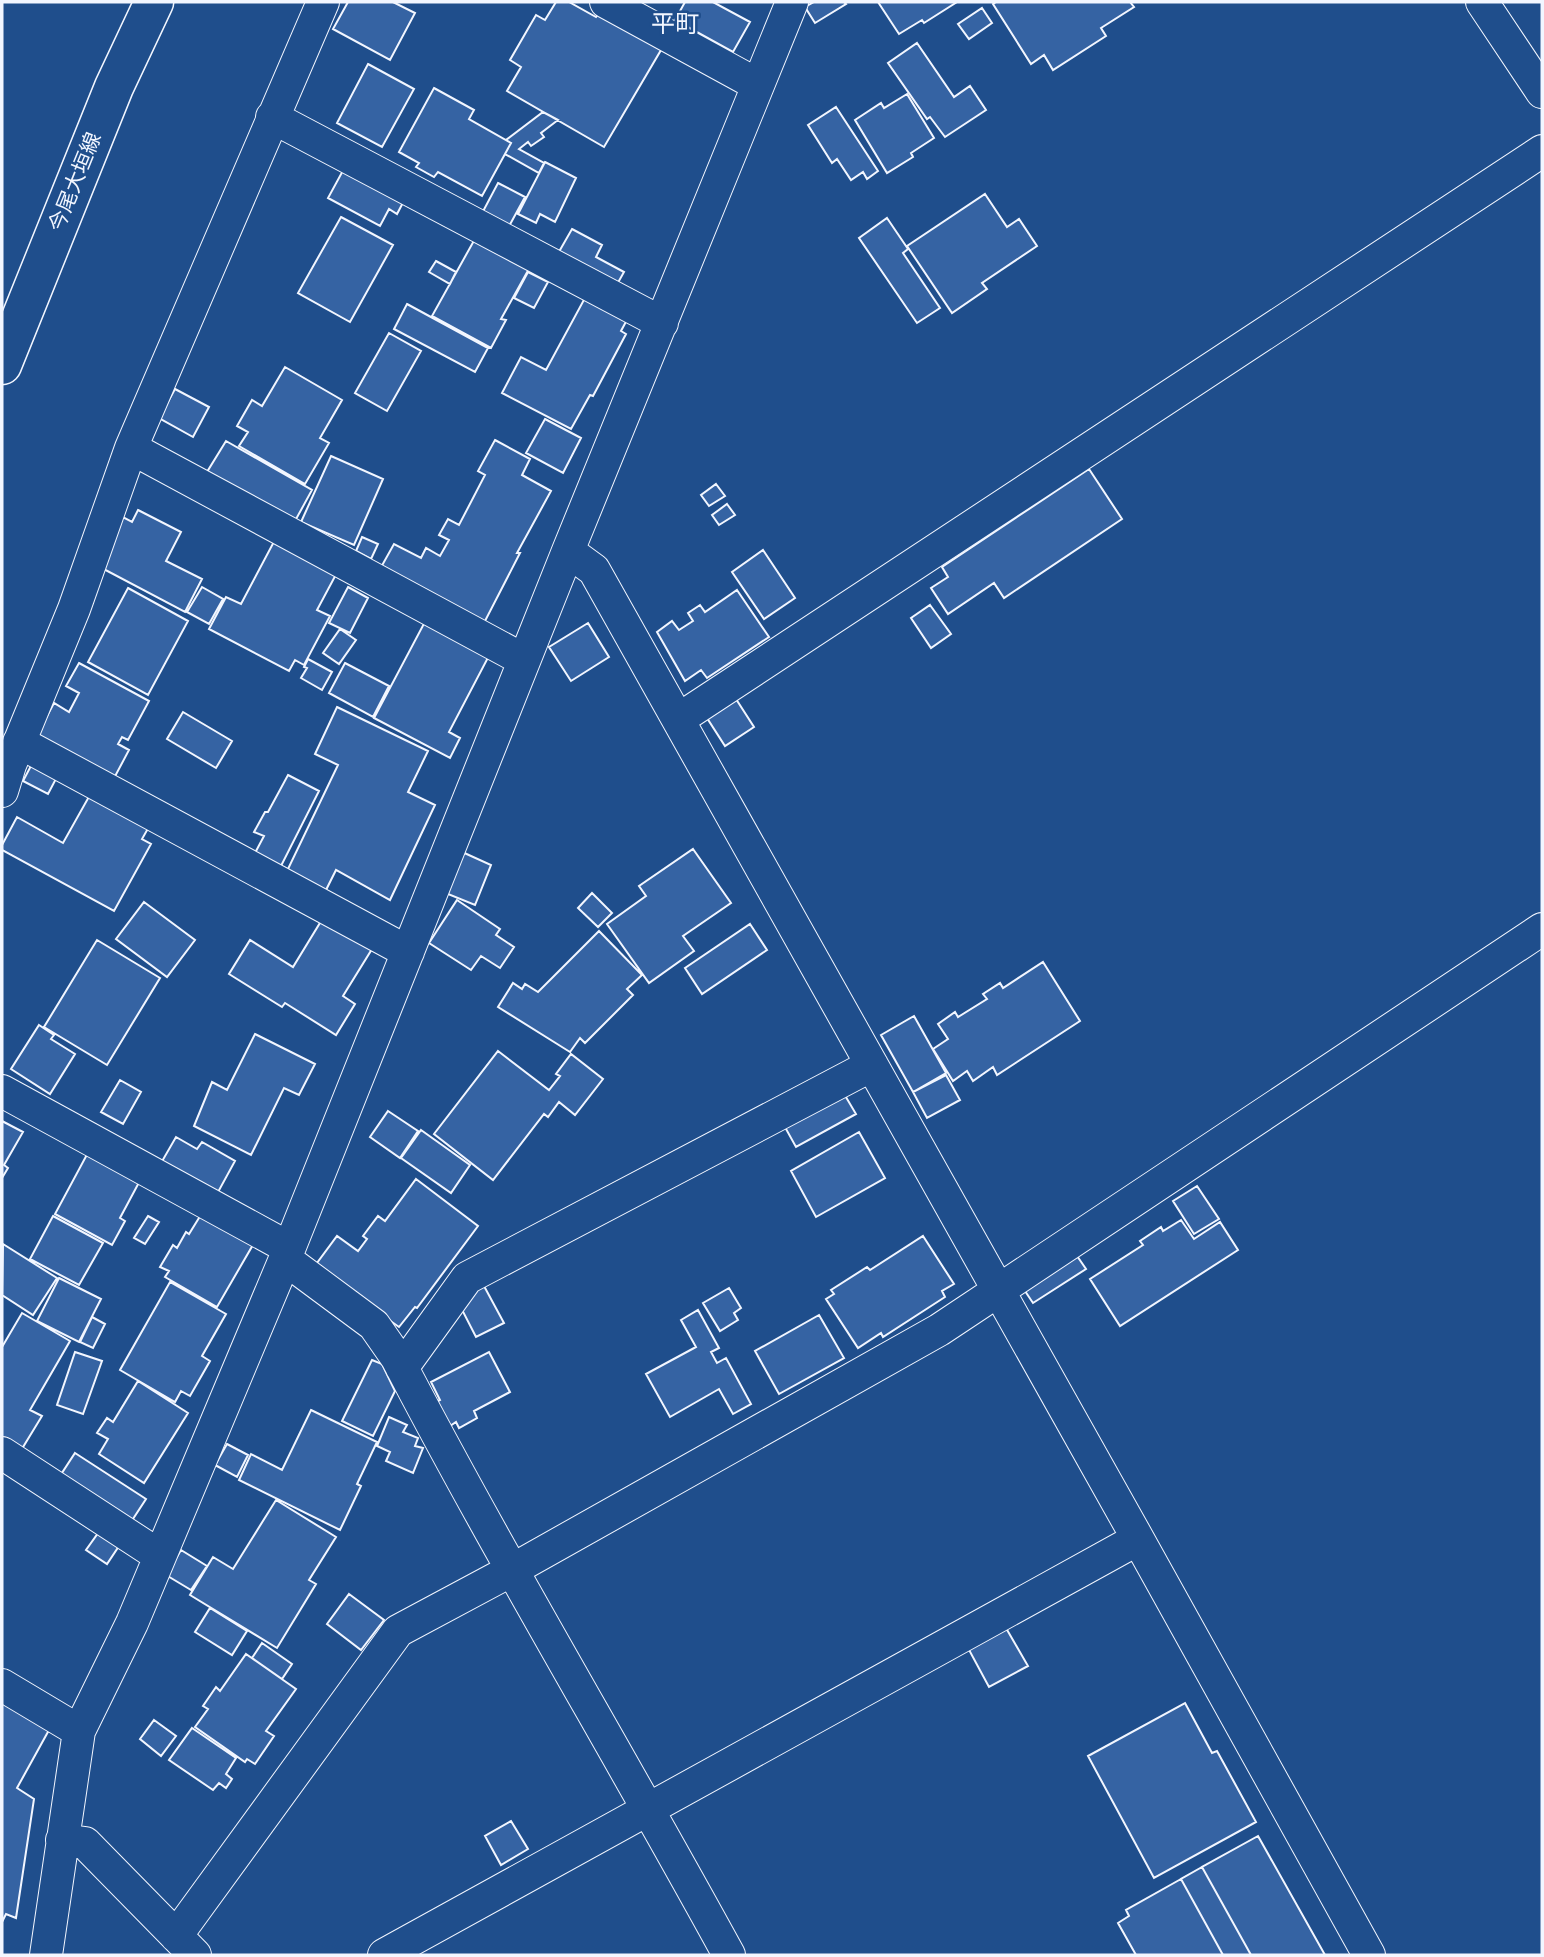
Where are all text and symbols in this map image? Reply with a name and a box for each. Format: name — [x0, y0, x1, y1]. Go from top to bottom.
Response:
district label: 平町 — [651, 10, 699, 37]
street label: 今尾大垣線 — [43, 128, 105, 235]

